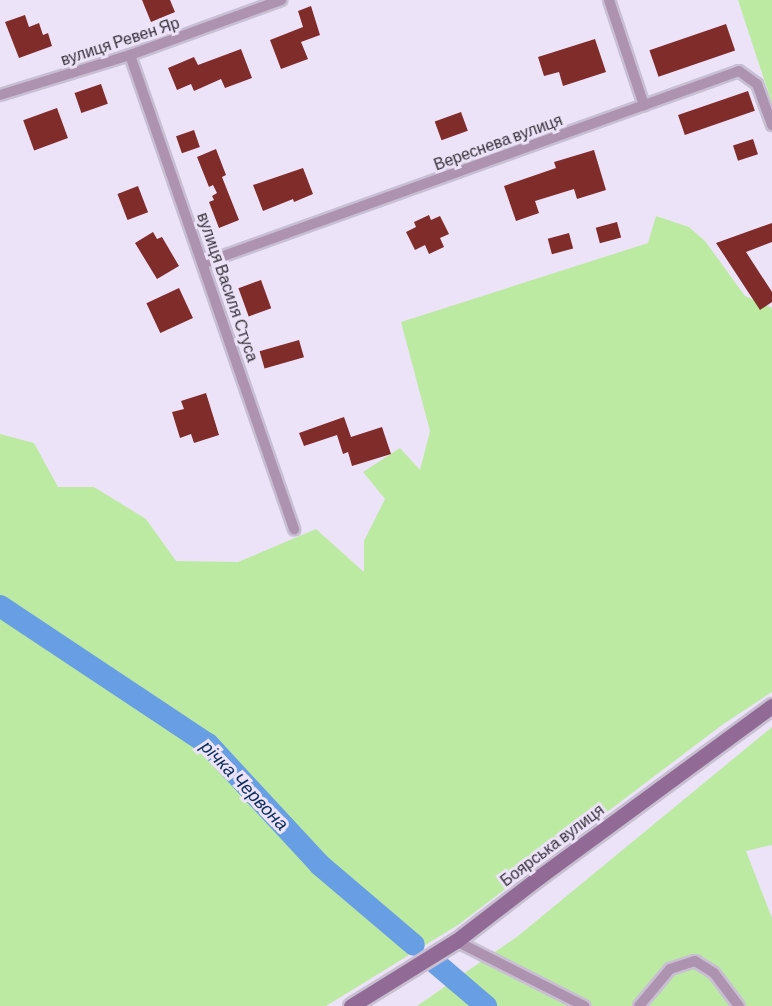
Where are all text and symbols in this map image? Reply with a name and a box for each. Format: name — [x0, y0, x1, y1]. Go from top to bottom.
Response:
street label: вулиця Ревен Яр — [58, 13, 182, 69]
street label: Вереснева вулиця — [431, 110, 565, 174]
street label: вулиця Василя Стуса — [193, 210, 263, 364]
water label: річка Червона — [197, 736, 293, 834]
street label: Боярська вулиця — [496, 800, 608, 890]

